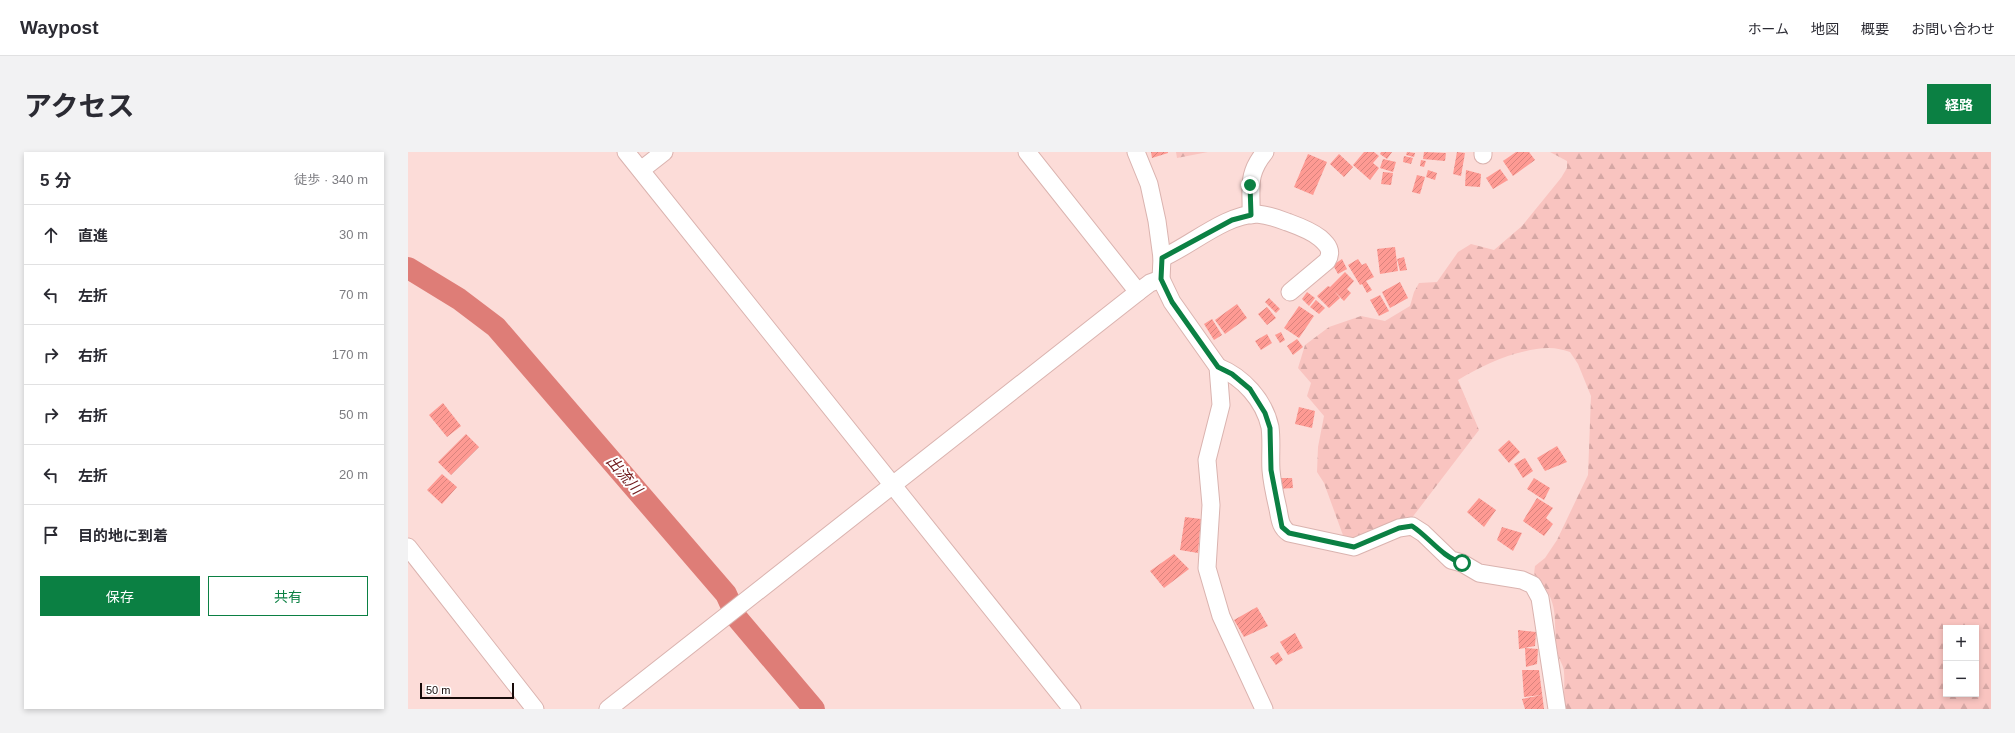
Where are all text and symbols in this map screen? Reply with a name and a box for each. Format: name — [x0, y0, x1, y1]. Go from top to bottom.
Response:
text: Waypost — [20, 17, 98, 38]
text: ホーム — [1747, 21, 1789, 37]
text: 地図 — [1811, 21, 1839, 37]
text: 概要 — [1861, 21, 1889, 37]
text: お問い合わせ — [1911, 21, 1995, 37]
button: 経路 — [1927, 84, 1991, 124]
text: アクセス — [24, 91, 135, 122]
text: 5 分 — [40, 171, 71, 190]
text: 徒歩 · 340 m — [294, 172, 368, 187]
route end — [1241, 176, 1259, 194]
icon: ahead — [40, 224, 62, 246]
text: 直進 — [78, 227, 108, 244]
text: 30 m — [339, 227, 368, 242]
icon: left — [40, 284, 62, 306]
text: 左折 — [78, 287, 108, 304]
text: 70 m — [339, 287, 368, 302]
icon: right — [40, 344, 62, 366]
text: 右折 — [78, 347, 108, 364]
text: 170 m — [332, 347, 368, 362]
icon: right — [40, 404, 62, 426]
text: 右折 — [78, 407, 108, 424]
text: 50 m — [339, 407, 368, 422]
water label: 出流川 — [603, 452, 647, 499]
icon: left — [40, 464, 62, 486]
text: 左折 — [78, 467, 108, 484]
text: 20 m — [339, 467, 368, 482]
icon: arrive — [40, 524, 62, 546]
text: 目的地に到着 — [78, 527, 168, 544]
route start — [1453, 554, 1471, 572]
button: 保存 — [40, 576, 200, 616]
button: 共有 — [208, 576, 368, 616]
map controls — [1943, 625, 1979, 697]
button: + — [1943, 625, 1979, 661]
button: − — [1943, 661, 1979, 697]
scale bar — [420, 681, 514, 700]
text: 50 m — [426, 684, 450, 696]

